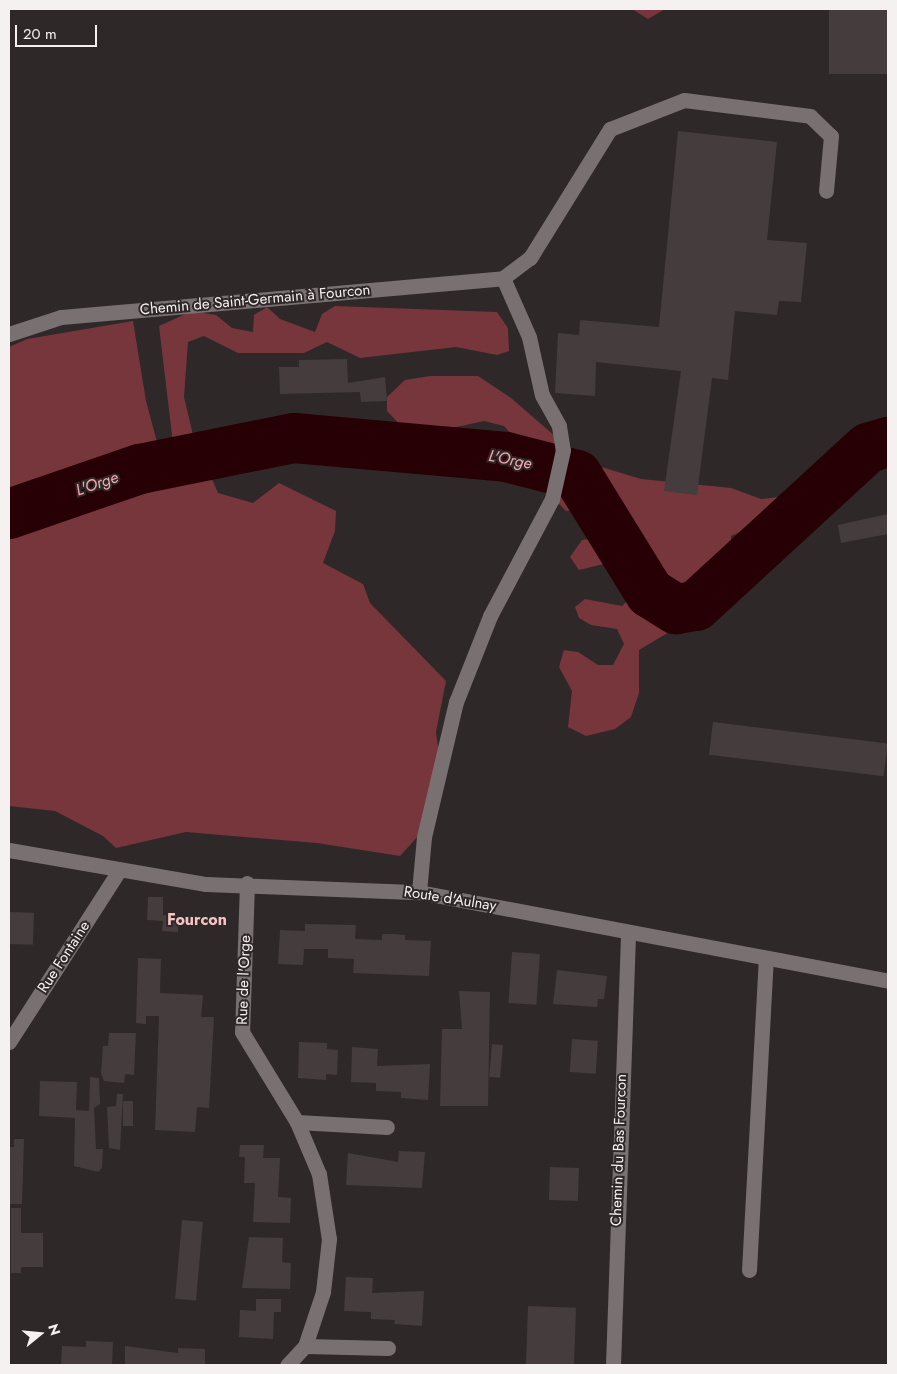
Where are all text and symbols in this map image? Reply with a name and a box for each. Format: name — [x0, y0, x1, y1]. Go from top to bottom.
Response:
scale bar — [18, 15, 100, 47]
text: 20 m — [23, 23, 57, 45]
street label: Chemin de Saint-Germain à Fourcon — [139, 281, 371, 319]
water label: L'Orge — [487, 446, 533, 474]
water label: L'Orge — [73, 468, 121, 500]
street label: Route d'Aulnay — [402, 883, 498, 915]
district label: Fourcon — [167, 910, 227, 930]
street label: Rue Fontaine — [34, 918, 94, 996]
street label: Rue de l'Orge — [233, 935, 255, 1025]
street label: Chemin du Bas Fourcon — [607, 1074, 631, 1226]
north arrow — [15, 1309, 65, 1359]
text: N — [43, 1321, 66, 1338]

